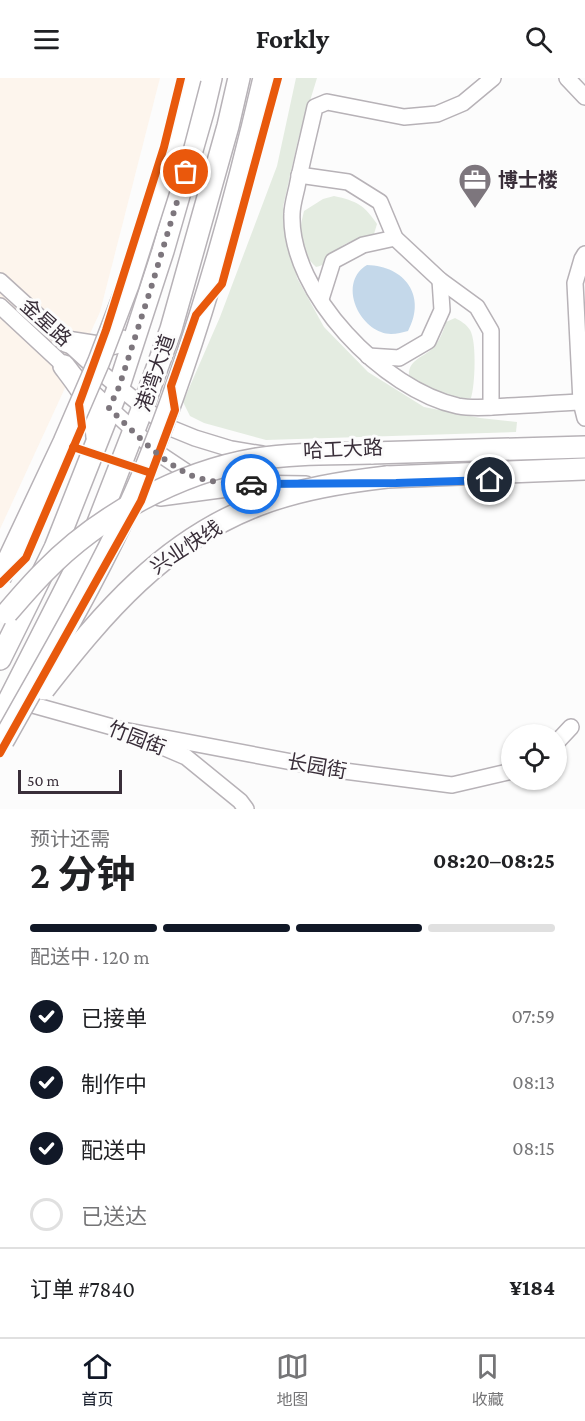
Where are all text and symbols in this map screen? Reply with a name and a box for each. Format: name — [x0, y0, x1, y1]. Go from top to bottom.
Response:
icon: menu — [30, 23, 63, 56]
icon: search — [522, 23, 555, 56]
text: Forkly — [256, 24, 329, 54]
pin — [160, 146, 211, 197]
icon: bag — [169, 155, 202, 188]
office icon: 博士楼 — [457, 162, 493, 209]
place label: 博士楼 — [498, 169, 558, 191]
street label: 金星路 — [16, 294, 76, 350]
street label: 港湾大道 — [132, 332, 178, 414]
street label: 哈工大路 — [302, 436, 384, 462]
courier — [221, 454, 281, 514]
pin — [464, 454, 515, 505]
icon: home — [473, 463, 506, 496]
icon: car — [235, 468, 268, 501]
street label: 兴业快线 — [146, 516, 226, 578]
street label: 竹园街 — [105, 717, 169, 759]
map controls — [501, 724, 567, 790]
button: locate — [501, 724, 567, 790]
street label: 长园街 — [286, 750, 348, 782]
scale bar — [18, 767, 122, 794]
text: 50 m — [27, 772, 59, 789]
text: 预计还需 — [30, 828, 110, 850]
text: 08:20–08:25 — [433, 848, 555, 873]
text: 2 分钟 — [30, 853, 135, 896]
text: 配送中 · 120 m — [30, 946, 150, 968]
icon: check — [30, 1000, 63, 1033]
text: 07:59 — [511, 1005, 555, 1027]
text: 已接单 — [81, 1006, 147, 1031]
icon: check — [30, 1066, 63, 1099]
text: 08:13 — [512, 1071, 555, 1093]
text: 制作中 — [81, 1072, 147, 1097]
icon: check — [30, 1132, 63, 1165]
text: 08:15 — [512, 1137, 555, 1159]
text: 配送中 — [81, 1138, 147, 1163]
text: 已送达 — [81, 1204, 147, 1229]
text: ¥184 — [510, 1275, 555, 1300]
text: 订单 #7840 — [30, 1277, 135, 1302]
tab: 首页 — [81, 1350, 114, 1410]
tab: 地图 — [276, 1350, 309, 1410]
tab: 收藏 — [471, 1350, 504, 1410]

